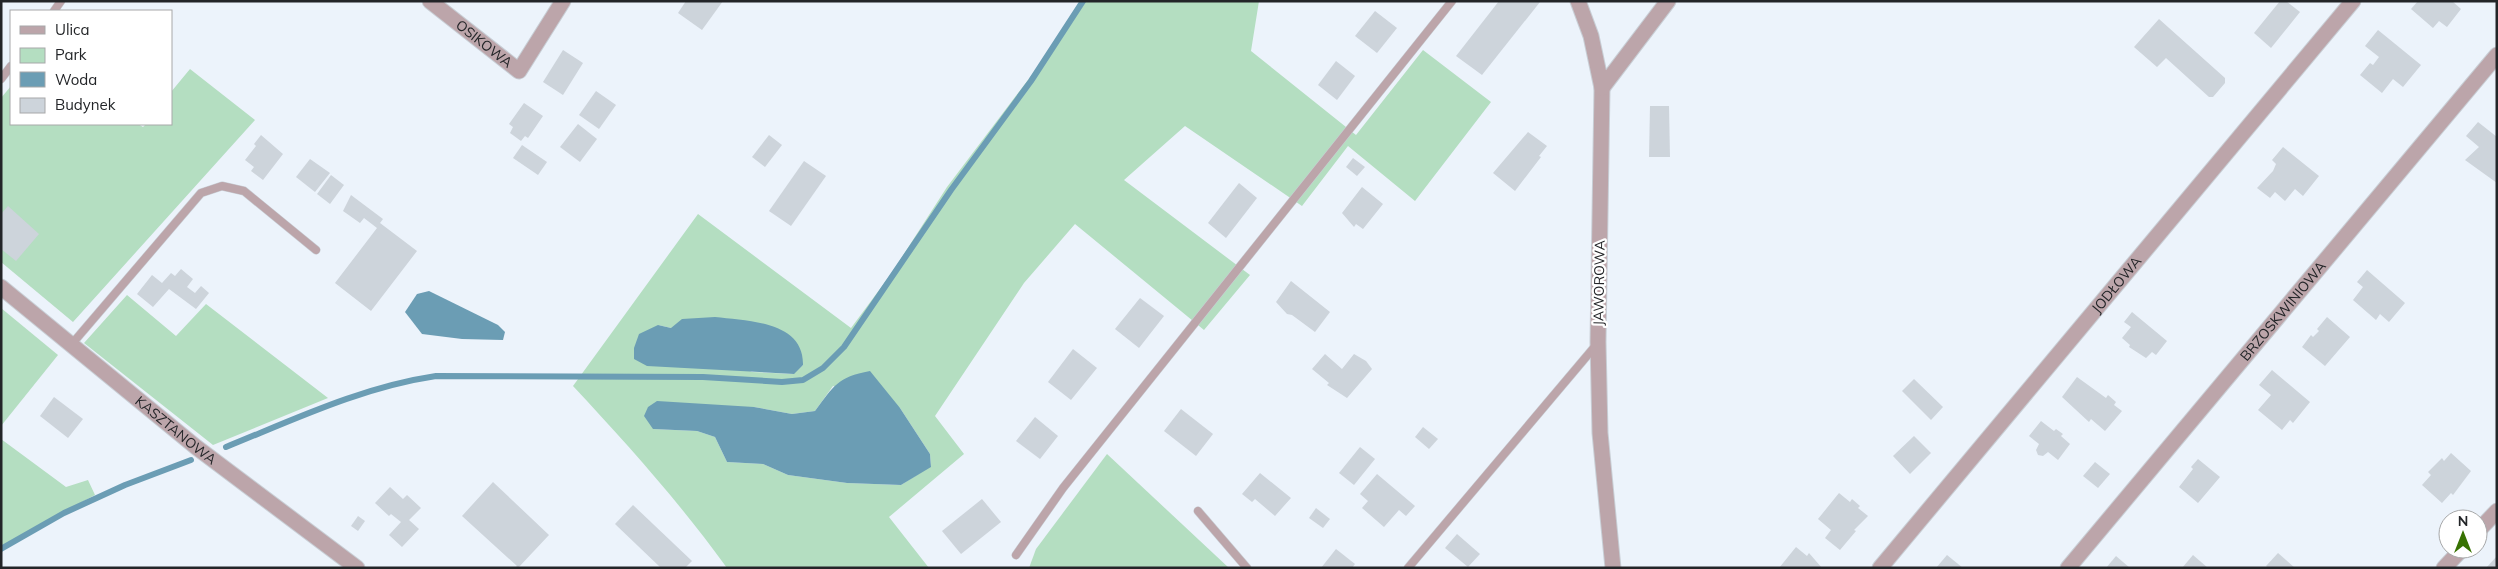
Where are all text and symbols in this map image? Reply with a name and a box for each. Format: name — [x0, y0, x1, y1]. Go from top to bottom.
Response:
legend — [10, 10, 172, 125]
street label: OSIKOWA — [452, 16, 517, 72]
text: Ulica — [55, 20, 89, 39]
text: Park — [55, 45, 87, 64]
text: Woda — [55, 70, 97, 89]
text: Budynek — [55, 95, 116, 114]
street label: JAWOROWA — [1589, 239, 1609, 326]
street label: JODŁOWA — [2087, 252, 2146, 317]
street label: BRZOSKWINIOWA — [2236, 257, 2330, 365]
street label: KASZTANOWA — [132, 392, 221, 469]
north arrow — [2438, 509, 2488, 559]
text: N — [2458, 512, 2468, 530]

